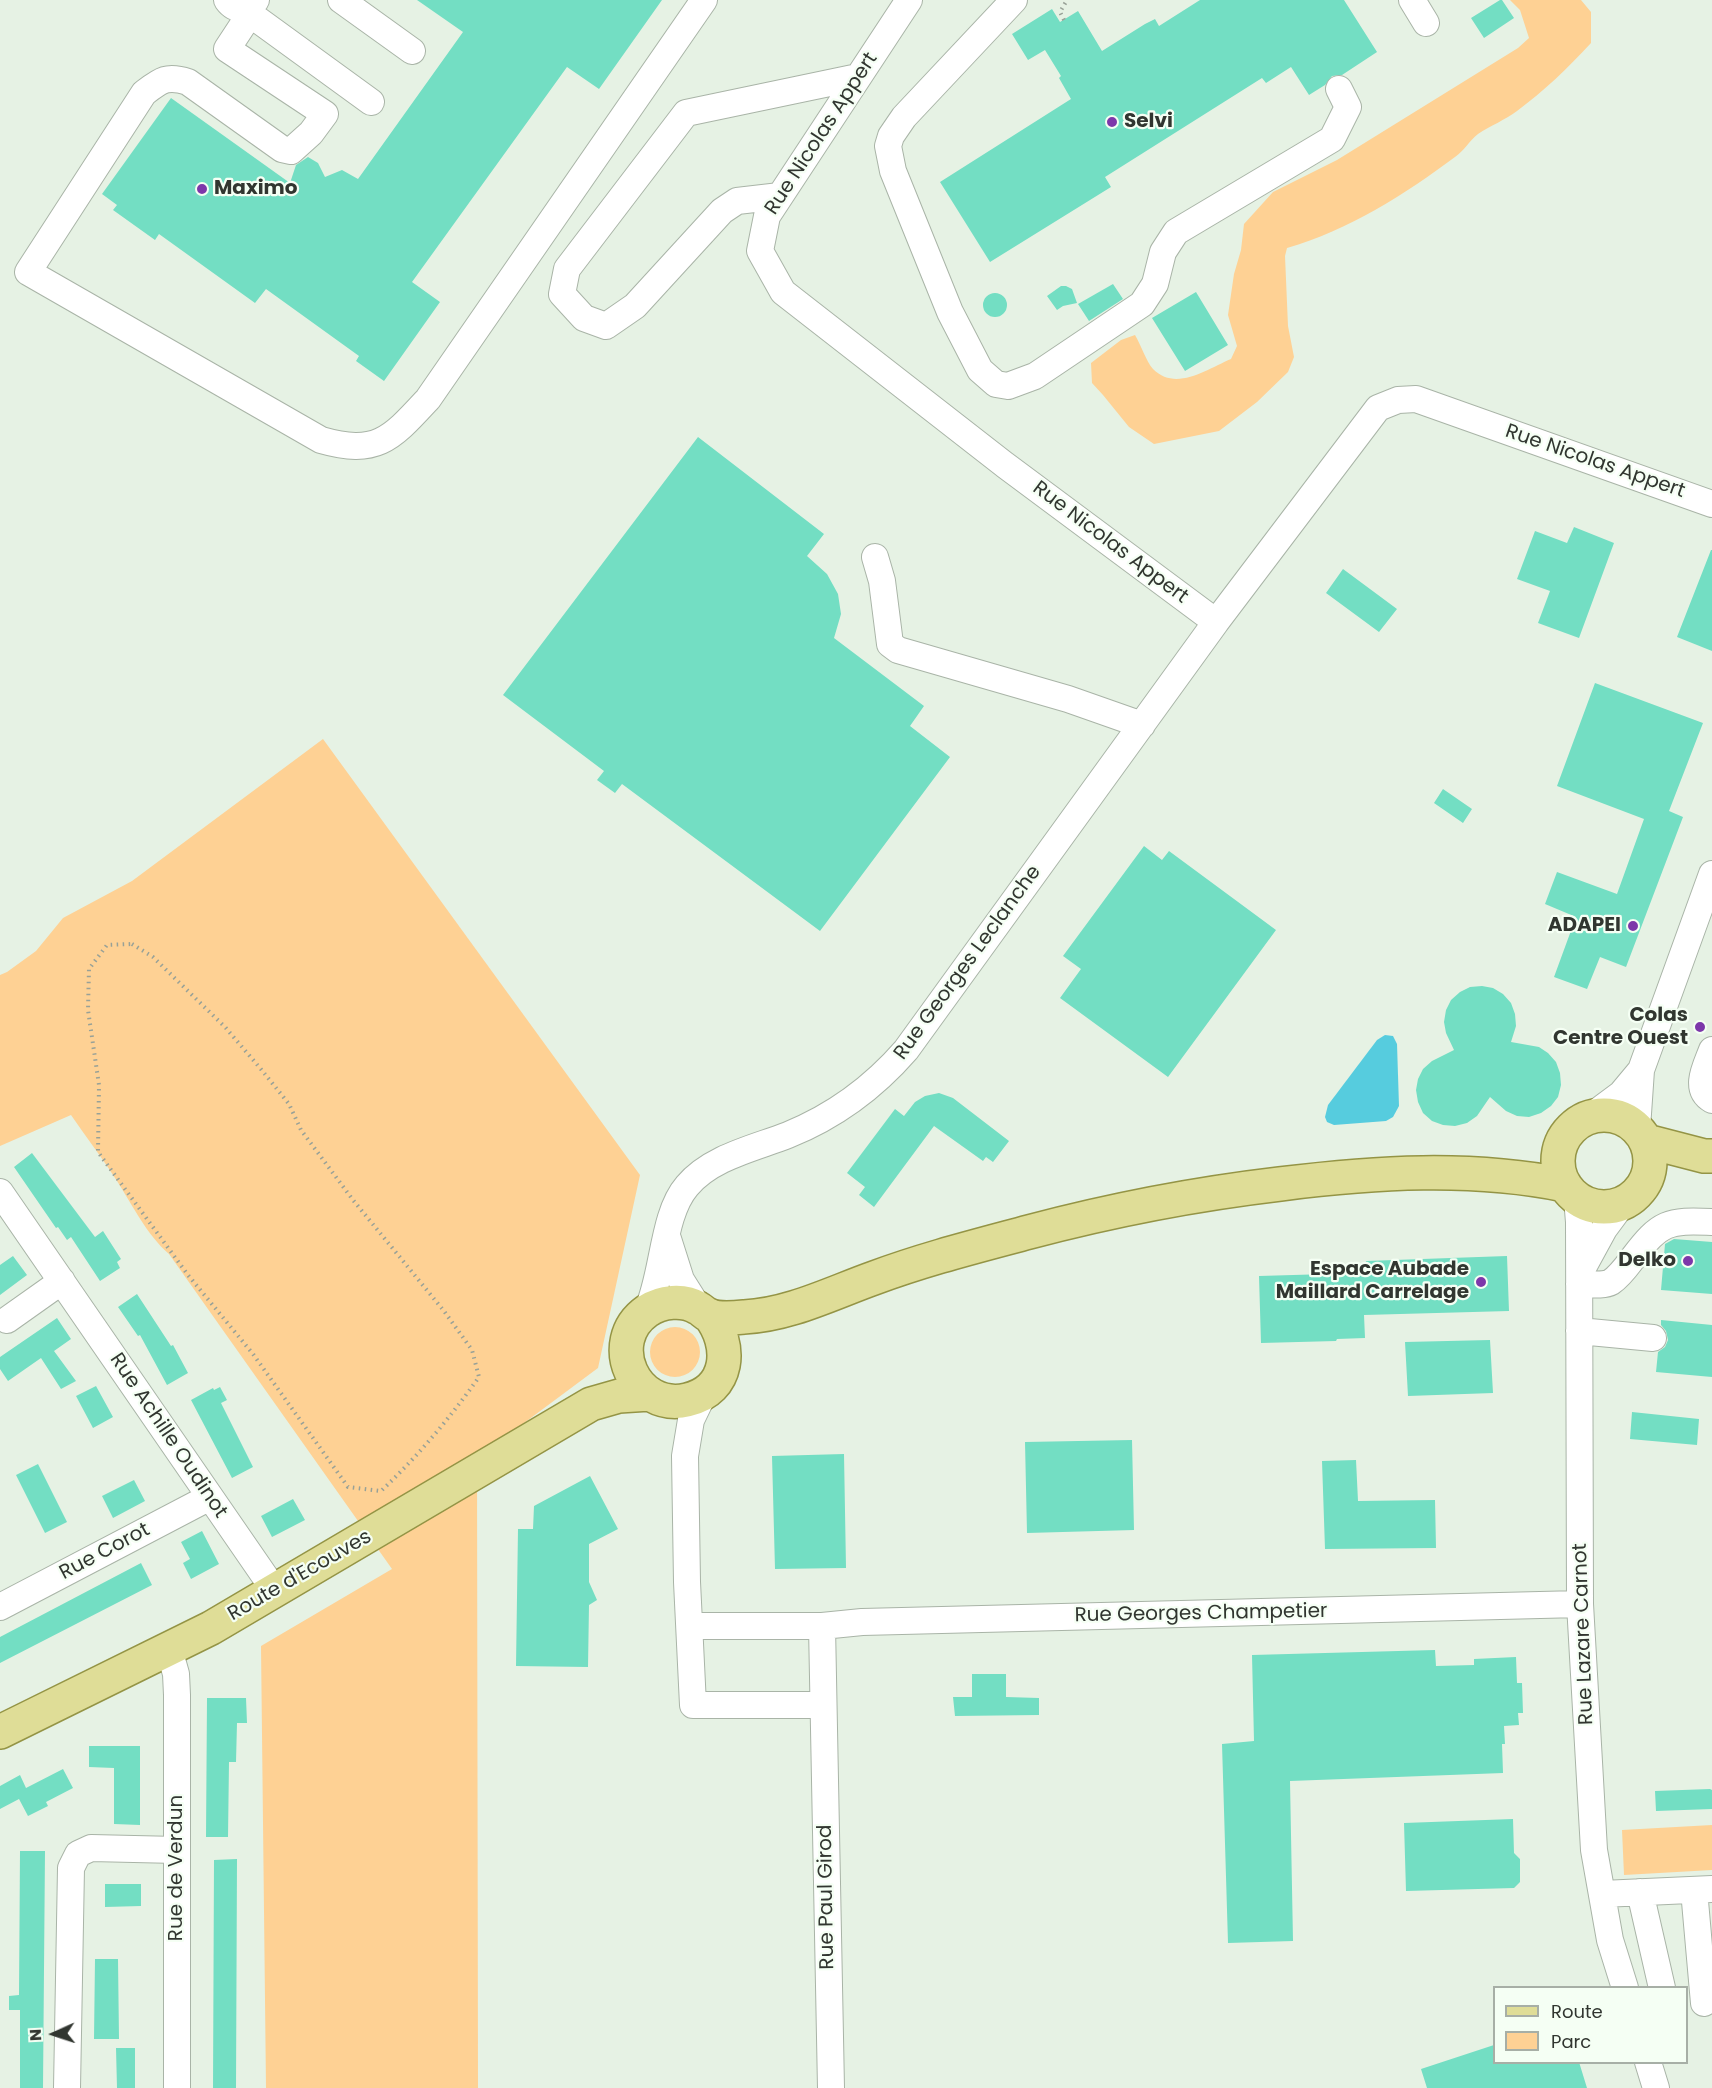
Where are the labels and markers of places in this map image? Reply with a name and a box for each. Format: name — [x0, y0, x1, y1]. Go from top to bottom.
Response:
place label: Selvi — [1124, 110, 1173, 134]
marker: Selvi — [1105, 115, 1119, 129]
place label: Maximo — [214, 177, 298, 201]
marker: Maximo — [195, 182, 209, 196]
place label: ADAPEI — [1548, 914, 1621, 938]
marker: ADAPEI — [1626, 919, 1640, 933]
place label: Colas Centre Ouest — [1553, 1004, 1688, 1051]
marker: Colas Centre Ouest — [1693, 1020, 1707, 1034]
place label: Delko — [1618, 1249, 1676, 1273]
marker: Delko — [1681, 1254, 1695, 1268]
place label: Espace Aubade Maillard Carrelage — [1276, 1258, 1469, 1305]
marker: Espace Aubade Maillard Carrelage — [1474, 1275, 1488, 1289]

